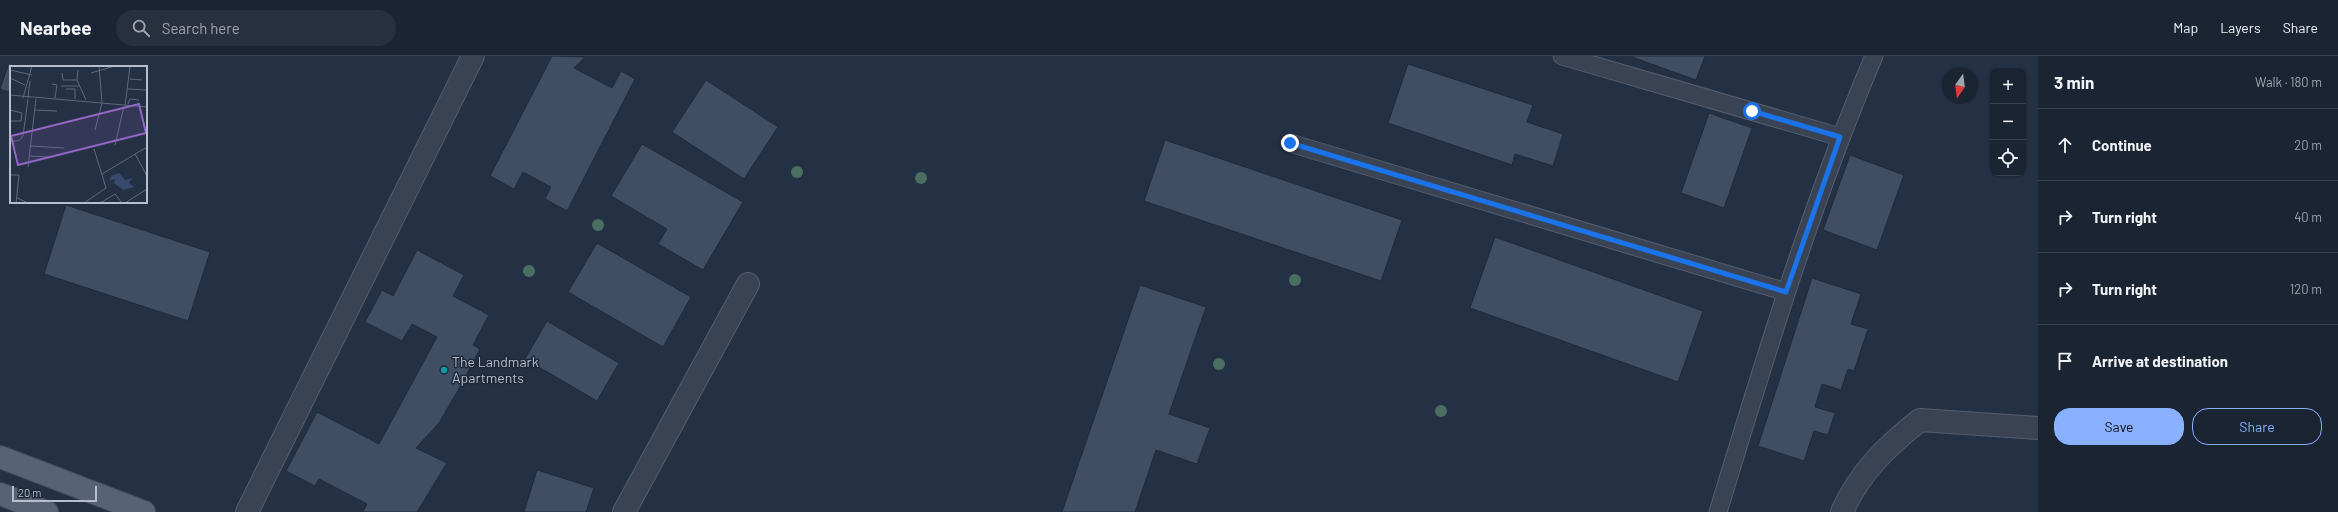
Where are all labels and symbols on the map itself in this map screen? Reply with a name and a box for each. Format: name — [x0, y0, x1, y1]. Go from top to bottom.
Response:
inset map — [10, 66, 147, 203]
north arrow — [1942, 68, 1978, 104]
route start — [1743, 102, 1761, 120]
route end — [1281, 134, 1299, 152]
place label: The Landmark Apartments — [452, 353, 539, 386]
marker: The Landmark Apartments — [439, 365, 449, 375]
scale bar — [12, 484, 97, 503]

